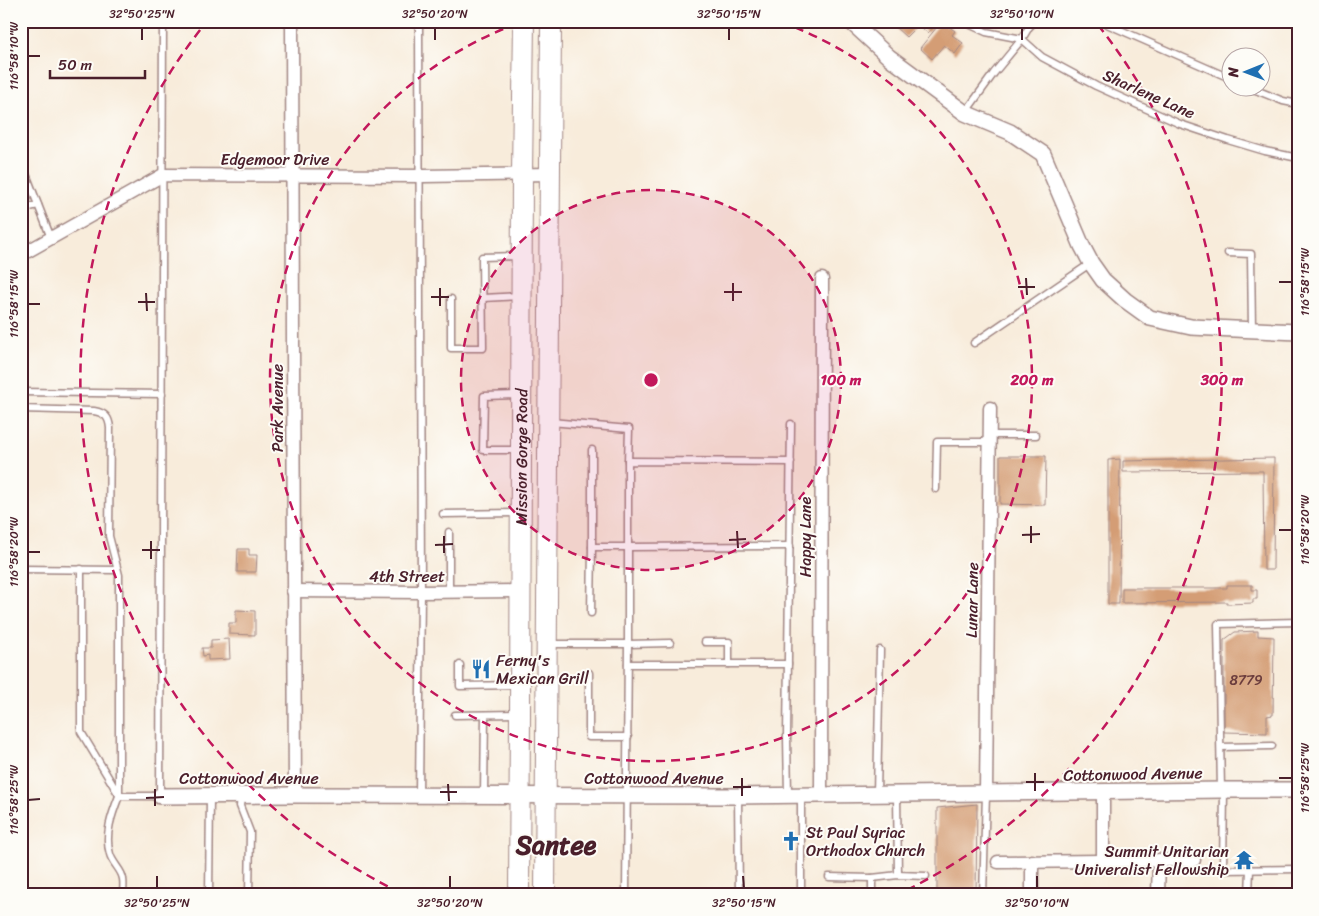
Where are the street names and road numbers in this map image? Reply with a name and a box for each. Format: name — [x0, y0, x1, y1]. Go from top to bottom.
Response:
street label: Sharlene Lane — [1098, 61, 1200, 127]
street label: Edgemoor Drive — [221, 145, 329, 174]
street label: Park Avenue — [263, 364, 292, 452]
street label: Mission Gorge Road — [506, 387, 536, 525]
street label: Happy Lane — [791, 497, 820, 577]
street label: 4th Street — [369, 562, 445, 591]
street label: Lunar Lane — [957, 562, 987, 638]
street label: Cottonwood Avenue — [1063, 758, 1203, 790]
street label: Cottonwood Avenue — [179, 764, 319, 793]
street label: Cottonwood Avenue — [584, 764, 724, 793]

